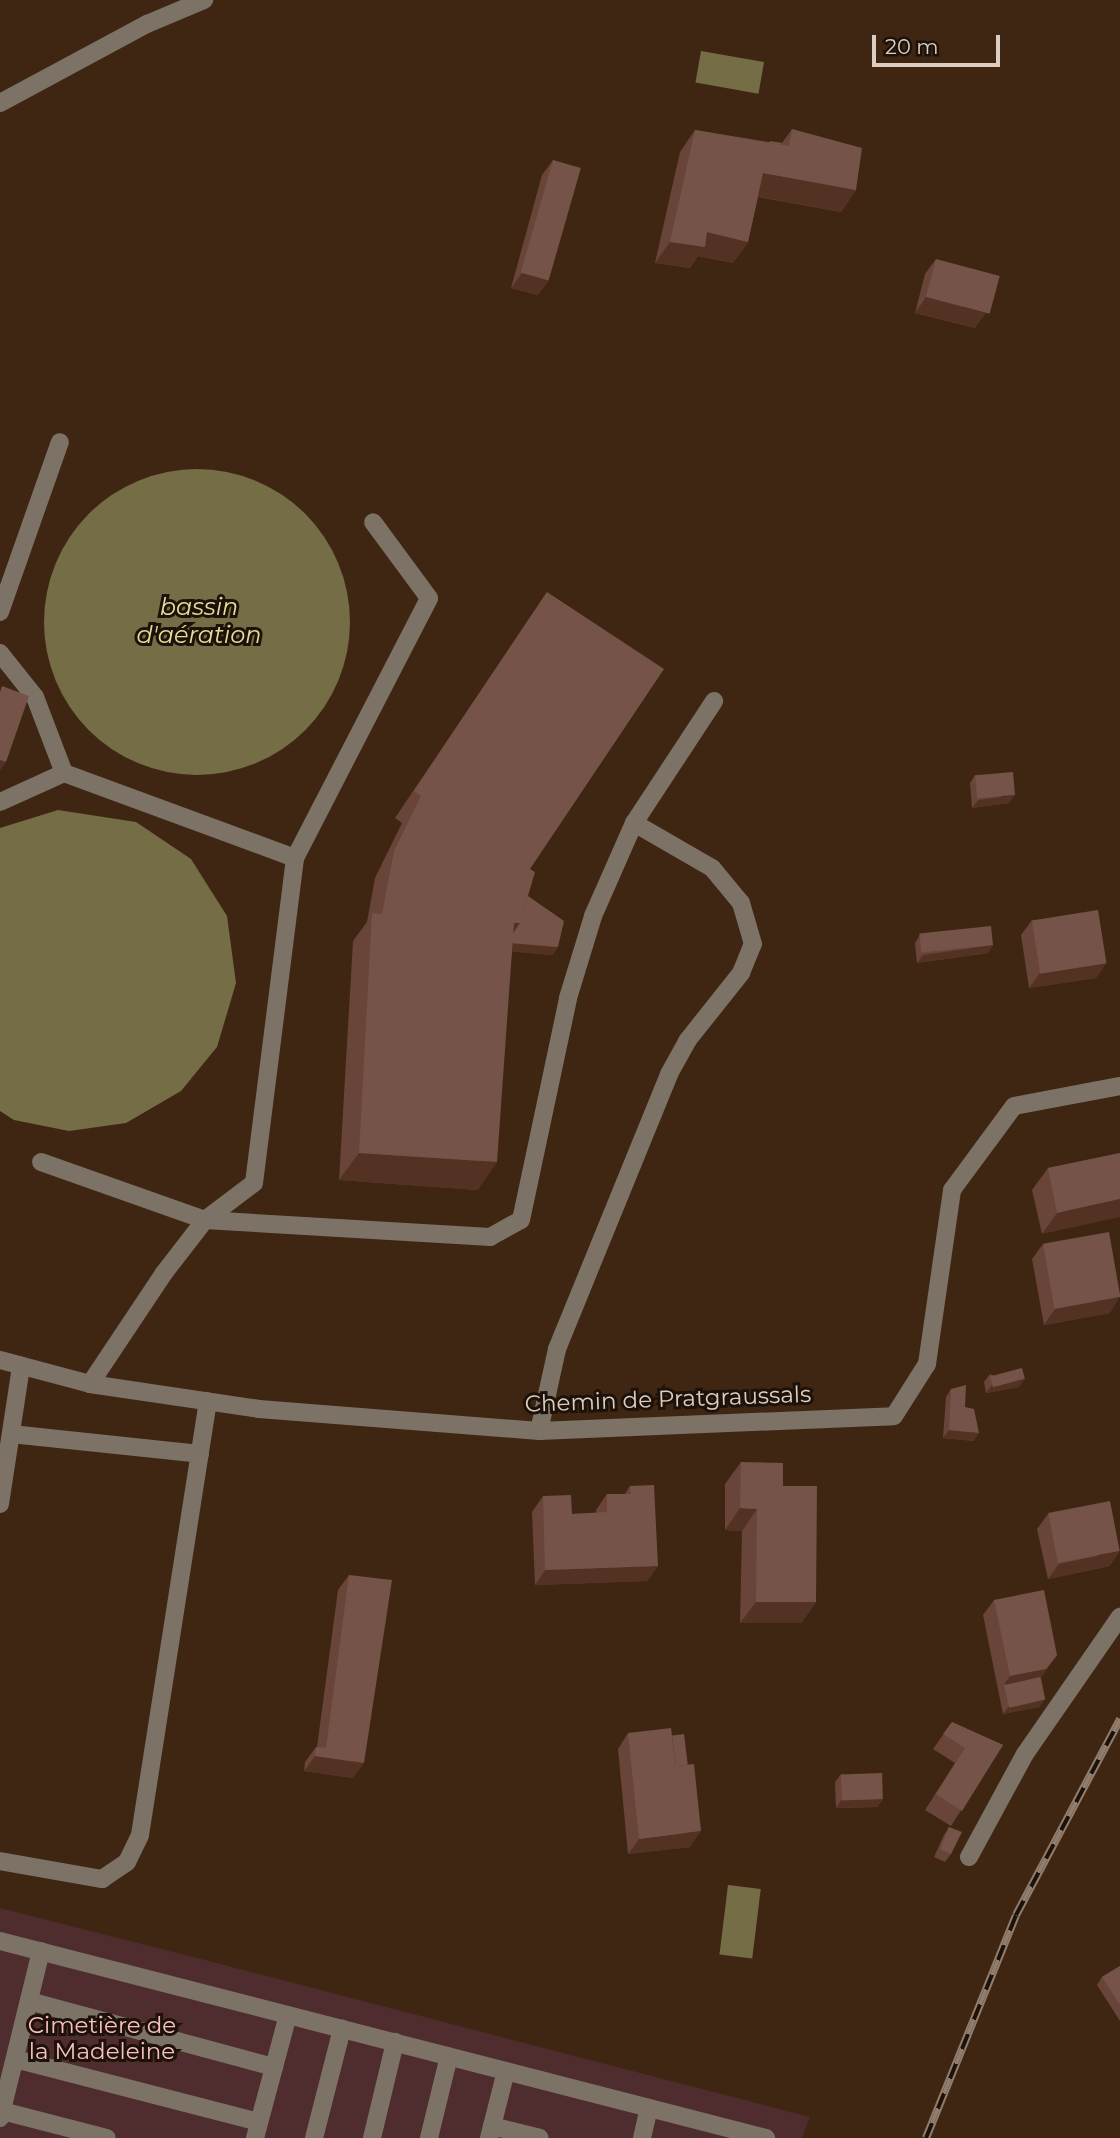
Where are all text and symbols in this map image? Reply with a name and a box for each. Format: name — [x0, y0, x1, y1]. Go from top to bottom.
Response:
scale bar — [875, 21, 1003, 65]
text: 20 m — [885, 34, 939, 59]
water label: bassin d'aération — [137, 593, 261, 649]
street label: Chemin de Pratgraussals — [524, 1380, 812, 1418]
park label: Cimetière de la Madeleine — [28, 2011, 176, 2065]

